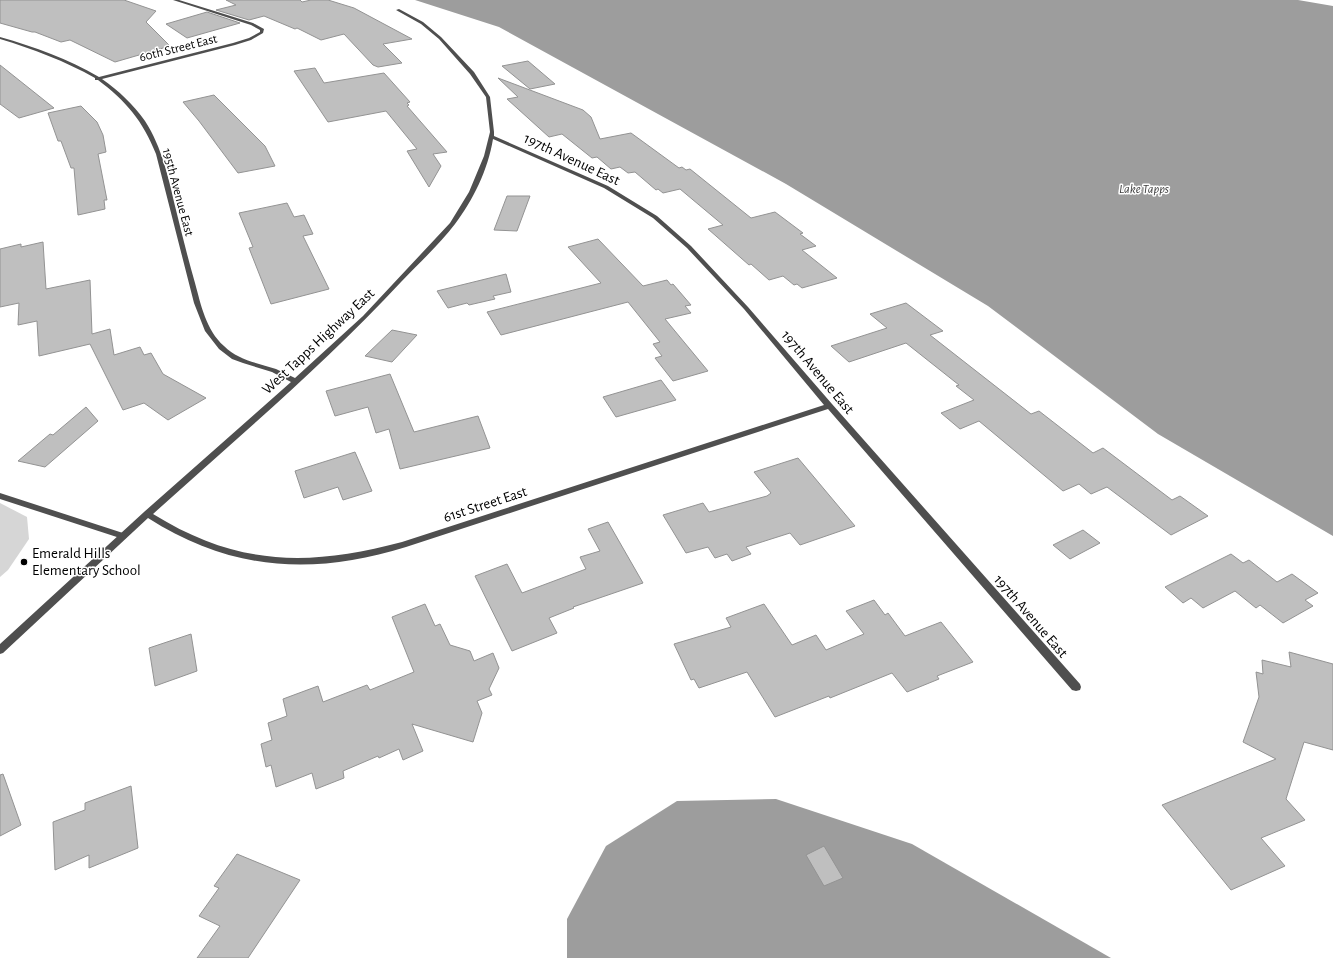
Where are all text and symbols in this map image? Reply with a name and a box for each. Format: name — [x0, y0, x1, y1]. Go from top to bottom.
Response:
street label: 60th Street East — [138, 33, 219, 64]
street label: 197th Avenue East — [522, 131, 622, 188]
street label: 195th Avenue East — [160, 147, 195, 238]
water label: Lake Tapps — [1119, 183, 1169, 196]
street label: West Tapps Highway East — [259, 285, 378, 397]
street label: 197th Avenue East — [778, 328, 857, 417]
street label: 61st Street East — [441, 484, 529, 525]
place label: Emerald Hills Elementary School — [32, 546, 141, 578]
marker: Emerald Hills Elementary School — [19, 557, 29, 567]
street label: 197th Avenue East — [991, 572, 1071, 661]

